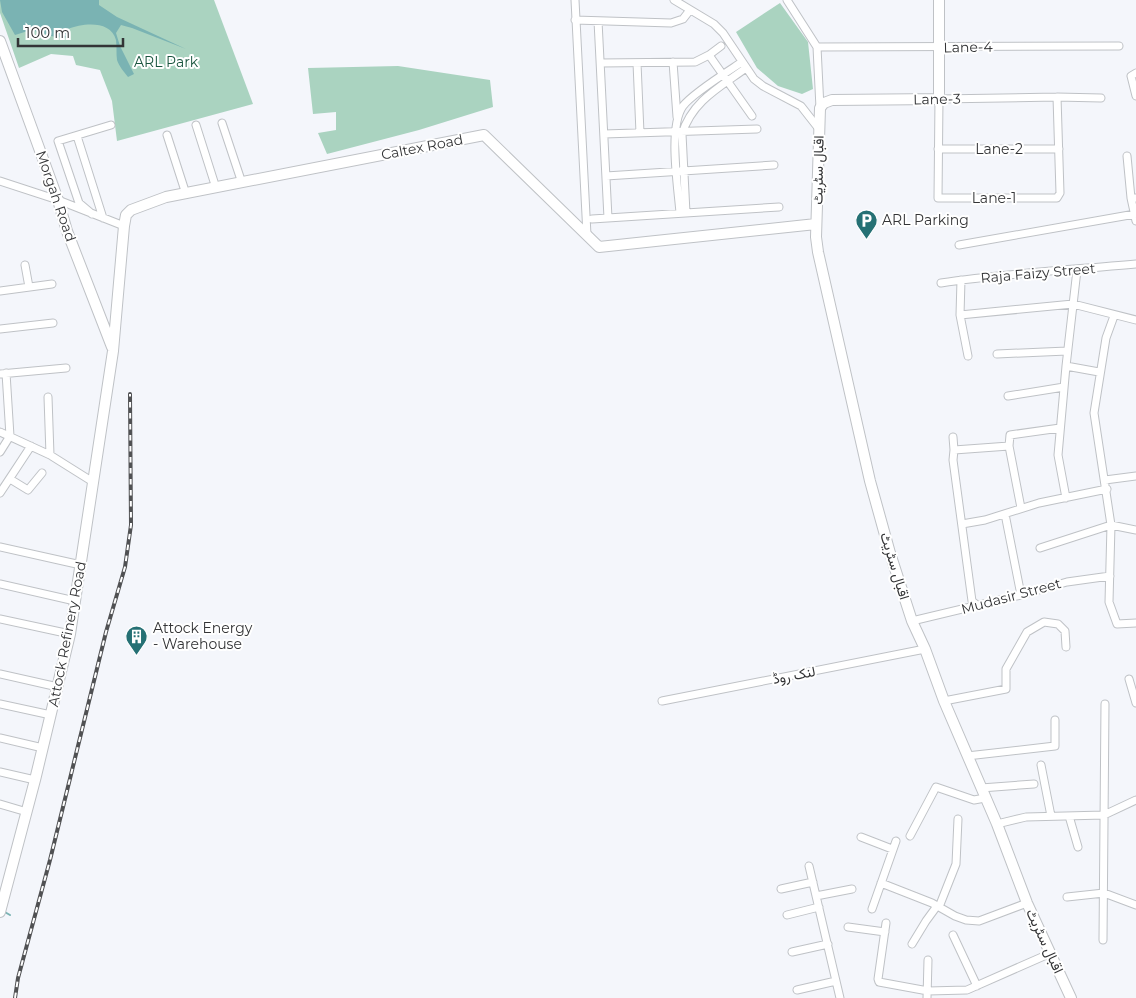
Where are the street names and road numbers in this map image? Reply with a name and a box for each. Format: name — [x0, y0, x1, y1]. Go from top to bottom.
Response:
street label: Lane-4 — [943, 38, 994, 56]
street label: Lane-3 — [913, 90, 961, 108]
street label: Caltex Road — [379, 130, 465, 164]
street label: اقبال سٹریٹ — [808, 135, 829, 205]
street label: Lane-2 — [975, 140, 1023, 158]
street label: Morgah Road — [32, 148, 80, 244]
street label: Lane-1 — [972, 189, 1016, 207]
street label: Raja Faizy Street — [980, 259, 1096, 287]
street label: اقبال سٹریٹ — [875, 530, 914, 602]
street label: Attock Refinery Road — [44, 560, 90, 708]
street label: Mudasir Street — [959, 574, 1063, 618]
street label: لنک روڈ — [771, 662, 817, 688]
street label: اقبال سٹریٹ — [1021, 906, 1068, 977]

